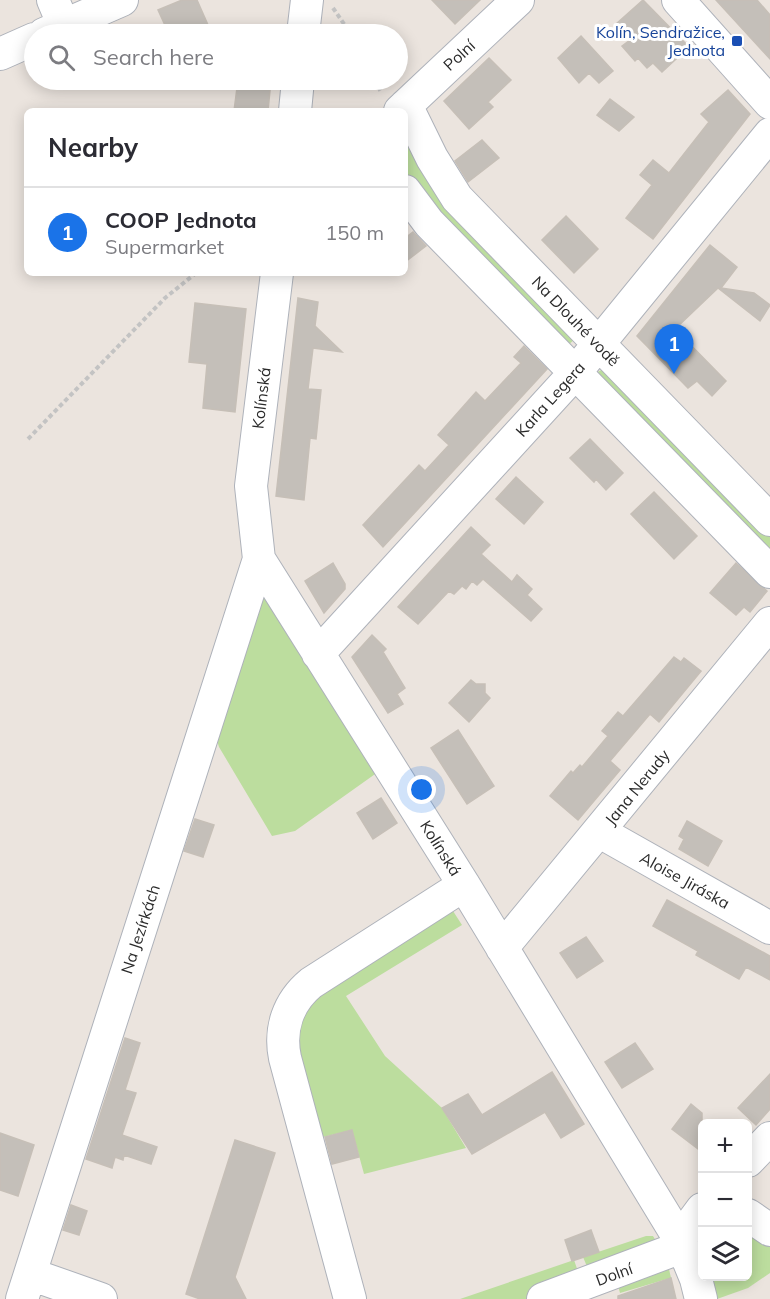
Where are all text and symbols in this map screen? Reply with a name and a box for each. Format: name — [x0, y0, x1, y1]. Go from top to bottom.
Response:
place label: Kolín, Sendražice, Jednota — [596, 22, 725, 60]
search box — [24, 24, 408, 90]
marker: Kolín, Sendražice, Jednota — [730, 34, 744, 48]
street label: Polní — [439, 35, 480, 75]
icon: search — [45, 41, 78, 74]
text: Search here — [93, 43, 214, 71]
text: Nearby — [48, 131, 138, 164]
text: COOP Jednota — [105, 206, 257, 234]
text: 1 — [62, 220, 74, 245]
text: 150 m — [325, 220, 384, 245]
text: Supermarket — [105, 234, 224, 259]
street label: Na Dlouhé vodě — [528, 272, 624, 370]
pin: 1 — [654, 324, 694, 374]
street label: Karla Legera — [511, 357, 589, 441]
street label: Kolínská — [247, 366, 275, 430]
street label: Jana Nerudy — [600, 745, 674, 829]
your location — [407, 775, 436, 804]
street label: Kolínská — [416, 816, 466, 880]
street label: Aloise Jiráska — [637, 847, 733, 913]
street label: Na Jezírkách — [116, 882, 164, 976]
map controls — [698, 1119, 752, 1281]
button: + — [698, 1119, 752, 1173]
button: − — [698, 1173, 752, 1227]
button: layers — [698, 1227, 752, 1281]
street label: Dolní — [593, 1258, 636, 1290]

